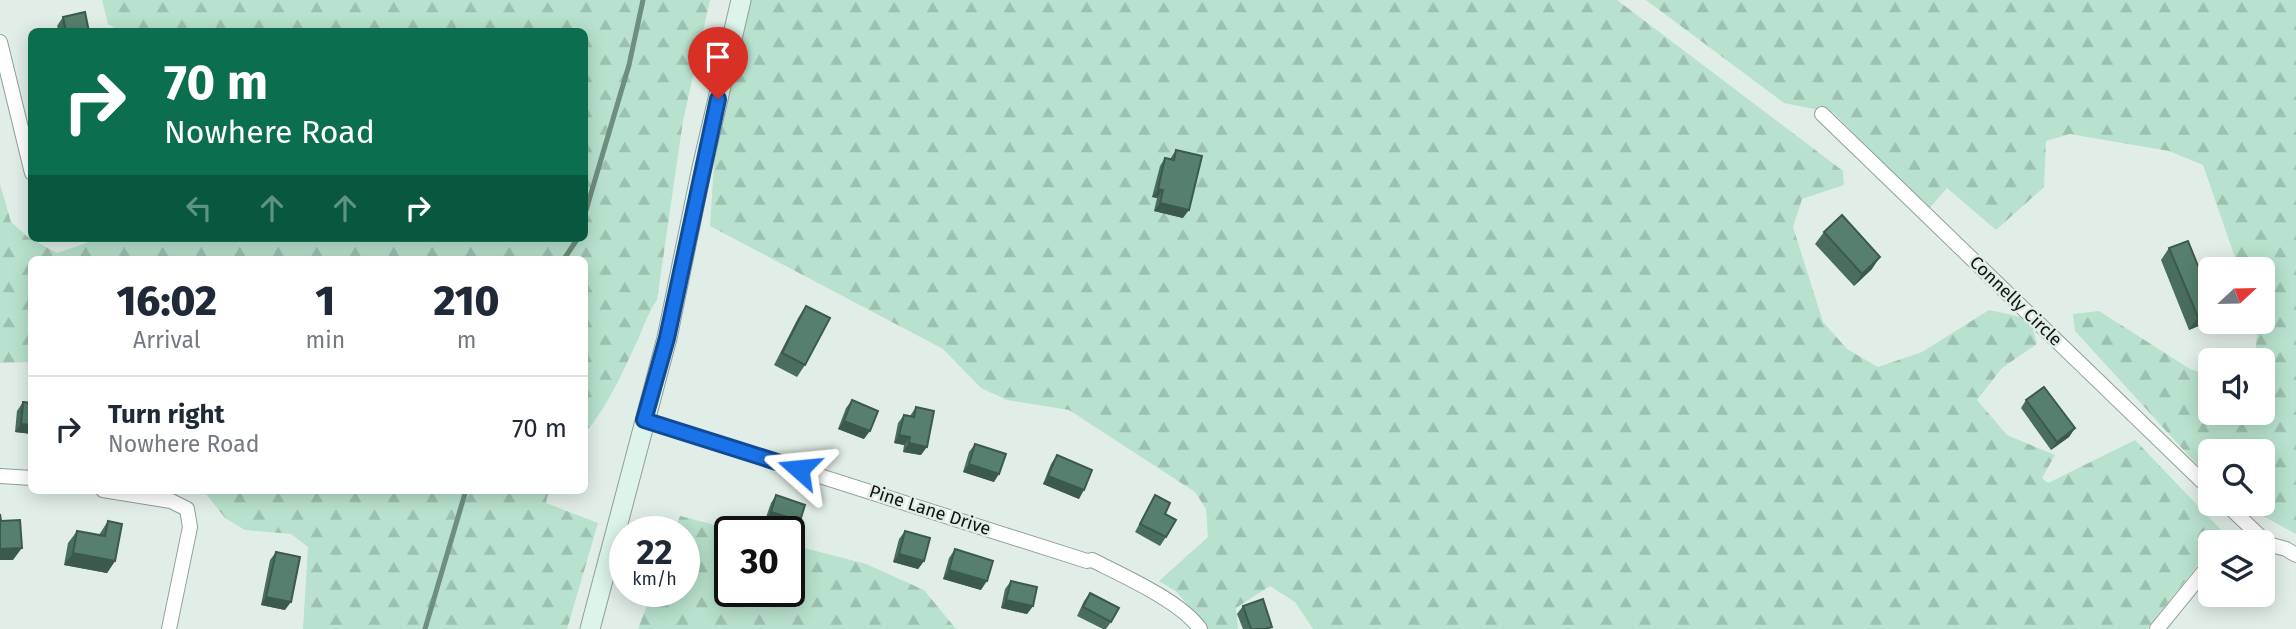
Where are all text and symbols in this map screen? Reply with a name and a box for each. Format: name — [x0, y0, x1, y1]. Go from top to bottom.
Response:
pin — [688, 27, 748, 99]
icon: arrive — [699, 38, 737, 76]
text: 70 m — [164, 53, 268, 112]
icon: right — [49, 56, 140, 147]
text: Nowhere Road — [164, 113, 375, 151]
icon: left — [180, 189, 218, 227]
icon: ahead — [253, 189, 291, 227]
icon: ahead — [326, 189, 364, 227]
icon: right — [399, 189, 437, 227]
street label: Connelly Circle — [1965, 251, 2067, 351]
north arrow — [2198, 257, 2275, 334]
map controls — [2198, 257, 2275, 607]
text: 16:02 — [116, 276, 217, 326]
text: 1 — [315, 276, 335, 326]
text: 210 — [434, 276, 500, 326]
text: Arrival — [133, 326, 200, 354]
text: min — [305, 326, 345, 354]
text: m — [457, 326, 476, 354]
button: sound — [2198, 348, 2275, 425]
text: Turn right — [108, 399, 225, 430]
icon: right — [49, 410, 87, 448]
text: 70 m — [512, 413, 567, 444]
text: Nowhere Road — [108, 430, 260, 458]
position arrow — [762, 432, 836, 506]
button: search — [2198, 439, 2275, 516]
street label: Pine Lane Drive — [866, 480, 994, 540]
speed limit sign: 30 — [714, 516, 805, 607]
button: layers — [2198, 530, 2275, 607]
text: 22 — [636, 531, 673, 573]
text: km/h — [632, 568, 677, 590]

